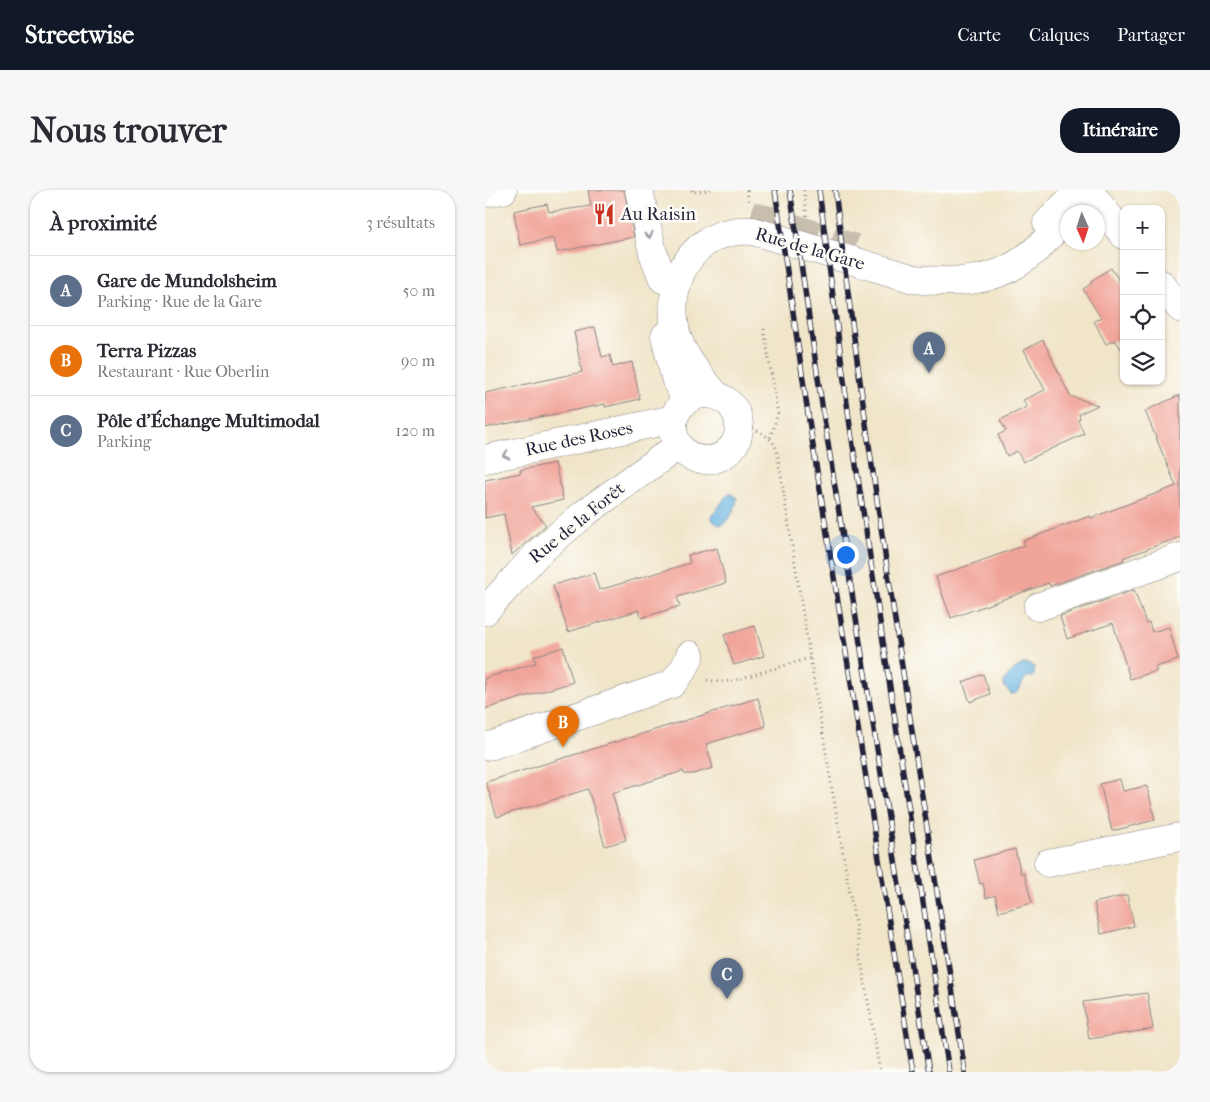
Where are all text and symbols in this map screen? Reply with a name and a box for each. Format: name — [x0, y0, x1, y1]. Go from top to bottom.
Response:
text: Streetwise — [25, 21, 134, 49]
text: Carte — [958, 25, 1001, 46]
text: Calques — [1029, 25, 1089, 46]
text: Partager — [1117, 25, 1185, 46]
button: Itinéraire — [1060, 108, 1180, 153]
text: Nous trouver — [30, 110, 227, 151]
restaurant icon: Au Raisin — [591, 201, 617, 227]
place label: Au Raisin — [620, 204, 696, 225]
north arrow — [1060, 205, 1105, 250]
map controls — [1120, 205, 1165, 385]
button: + — [1120, 205, 1165, 250]
text: À proximité — [50, 211, 157, 235]
text: 3 résultats — [366, 213, 435, 232]
street label: Rue de la Gare — [753, 223, 867, 275]
one-way arrow — [643, 231, 653, 240]
button: − — [1120, 250, 1165, 295]
text: Gare de Mundolsheim — [97, 270, 277, 292]
text: A — [61, 281, 71, 300]
text: 50 m — [403, 281, 435, 300]
text: Parking · Rue de la Gare — [97, 292, 262, 311]
button: locate — [1120, 295, 1165, 340]
pin: A — [913, 332, 945, 373]
text: Terra Pizzas — [97, 340, 196, 362]
button: layers — [1120, 340, 1165, 385]
text: B — [61, 351, 71, 370]
text: 90 m — [401, 351, 435, 370]
text: Restaurant · Rue Oberlin — [97, 362, 269, 381]
text: Pôle d'Échange Multimodal — [97, 410, 320, 432]
street label: Rue des Roses — [524, 417, 635, 461]
text: C — [61, 421, 71, 440]
text: 120 m — [396, 421, 435, 440]
text: Parking — [97, 432, 151, 451]
one-way arrow — [502, 449, 511, 459]
street label: Rue de la Forêt — [525, 478, 629, 568]
your location — [833, 542, 859, 568]
pin: B — [547, 706, 579, 747]
pin: C — [711, 958, 743, 999]

